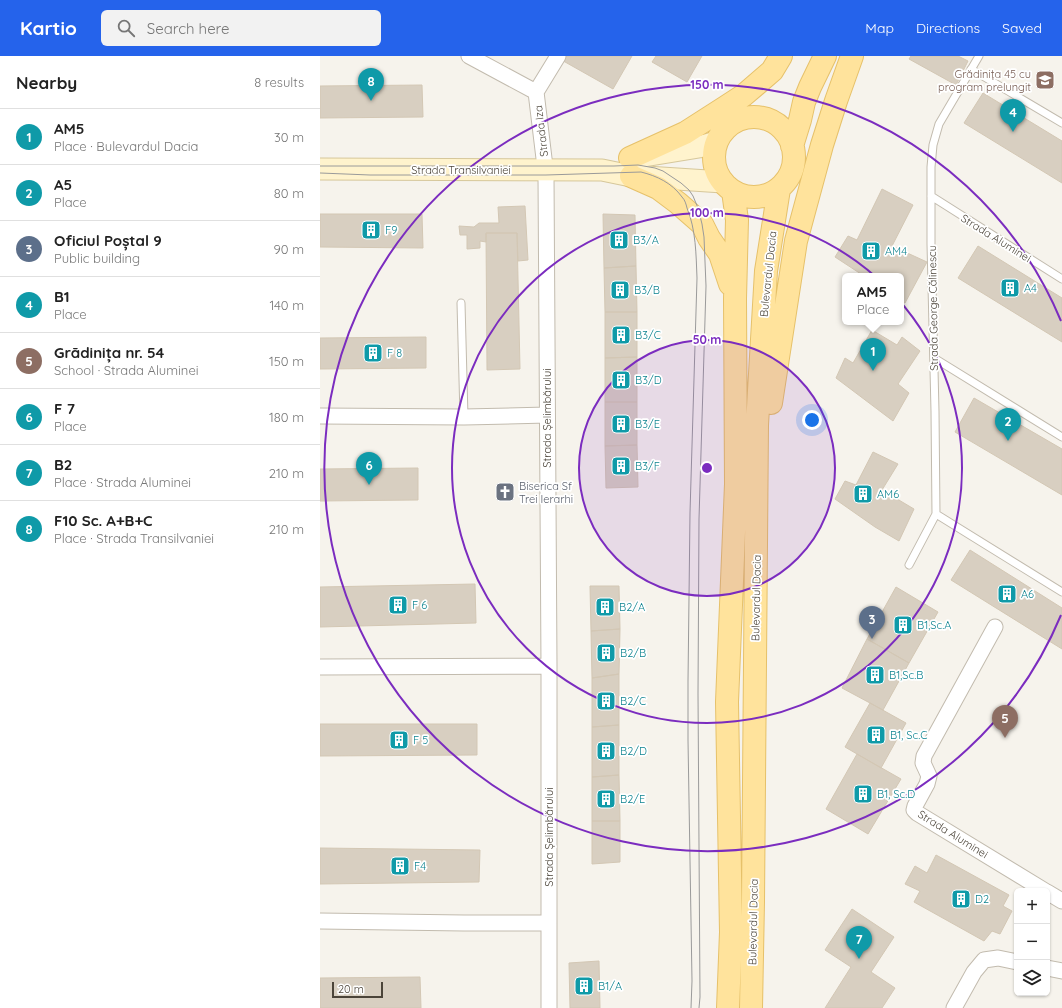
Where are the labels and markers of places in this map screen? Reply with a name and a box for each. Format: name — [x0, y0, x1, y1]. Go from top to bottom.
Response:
place label: Grădinița 45 cu program prelungit — [938, 67, 1031, 94]
pin: 8 — [358, 68, 384, 101]
school or university icon: Grădinița 45 cu program prelungit — [1034, 69, 1056, 91]
pin: 4 — [1000, 99, 1026, 132]
building icon: F9 — [360, 219, 382, 241]
place label: F9 — [385, 223, 397, 237]
building icon: B3/A — [608, 229, 630, 251]
place label: B3/A — [633, 233, 659, 247]
building icon: AM4 — [860, 240, 882, 262]
place label: AM4 — [885, 244, 907, 258]
building icon: A4 — [999, 277, 1021, 299]
building icon: B3/B — [609, 279, 631, 301]
place label: A4 — [1024, 281, 1037, 295]
place label: B3/B — [634, 283, 660, 297]
building icon: B3/C — [610, 324, 632, 346]
place label: B3/C — [635, 328, 661, 342]
pin: 1 — [860, 338, 886, 371]
building icon: F 8 — [362, 342, 384, 364]
place label: F 8 — [387, 346, 402, 360]
building icon: B3/D — [610, 369, 632, 391]
place label: B3/D — [635, 373, 662, 387]
pin: 2 — [995, 408, 1021, 441]
building icon: B3/E — [610, 413, 632, 435]
place label: B3/E — [635, 417, 660, 431]
pin: 6 — [356, 452, 382, 485]
building icon: B3/F — [610, 455, 632, 477]
place label: B3/F — [635, 459, 660, 473]
centre of rings — [700, 461, 714, 475]
place label: Biserica Sf Trei Ierarhi — [519, 479, 573, 506]
church icon: Biserica Sf Trei Ierarhi — [494, 481, 516, 503]
building icon: AM6 — [852, 483, 874, 505]
place label: AM6 — [877, 487, 899, 501]
building icon: A6 — [996, 583, 1018, 605]
place label: A6 — [1021, 587, 1034, 601]
building icon: F 6 — [387, 594, 409, 616]
building icon: B2/A — [594, 596, 616, 618]
place label: F 6 — [412, 598, 427, 612]
place label: B2/A — [619, 600, 645, 614]
pin: 3 — [859, 606, 885, 639]
building icon: B1,Sc.A — [892, 614, 914, 636]
place label: B1,Sc.A — [917, 618, 951, 632]
building icon: B2/B — [595, 642, 617, 664]
place label: B2/B — [620, 646, 646, 660]
building icon: B1,Sc.B — [864, 664, 886, 686]
place label: B1,Sc.B — [889, 668, 923, 682]
building icon: B2/C — [595, 690, 617, 712]
place label: B2/C — [620, 694, 646, 708]
pin: 5 — [992, 705, 1018, 738]
building icon: B1, Sc.C — [865, 724, 887, 746]
place label: B1, Sc.C — [890, 728, 927, 742]
building icon: F 5 — [388, 729, 410, 751]
place label: F 5 — [413, 733, 428, 747]
building icon: B2/D — [595, 740, 617, 762]
place label: B2/D — [620, 744, 647, 758]
building icon: B1, Sc.D — [852, 783, 874, 805]
place label: B1, Sc.D — [877, 787, 915, 801]
building icon: B2/E — [595, 788, 617, 810]
place label: B2/E — [620, 792, 645, 806]
building icon: F4 — [389, 855, 411, 877]
place label: F4 — [414, 859, 426, 873]
building icon: D2 — [950, 888, 972, 910]
place label: D2 — [975, 892, 989, 906]
pin: 7 — [846, 926, 872, 959]
building icon: B1/A — [573, 975, 595, 997]
place label: B1/A — [598, 979, 622, 993]

